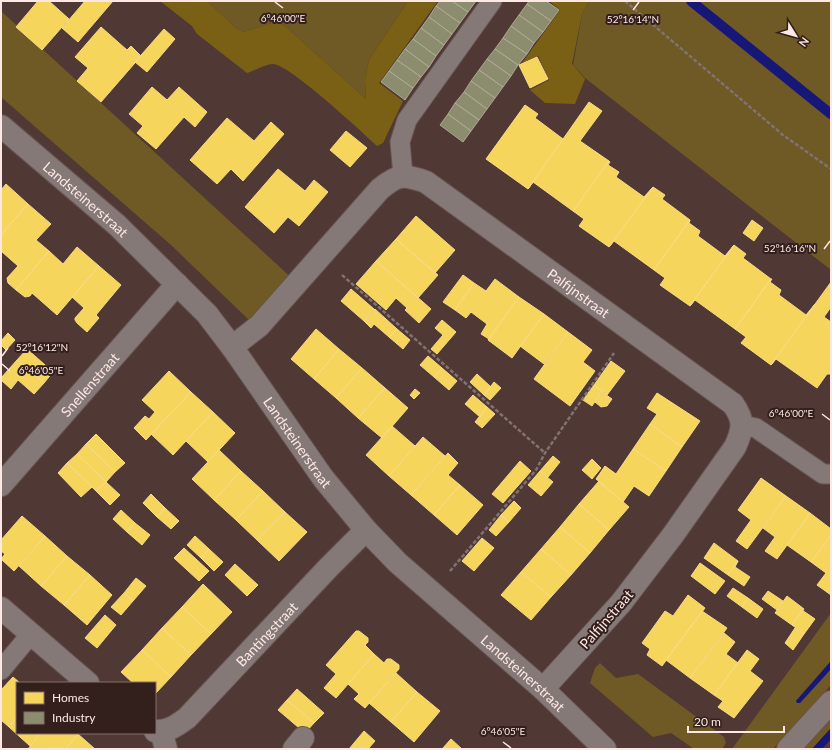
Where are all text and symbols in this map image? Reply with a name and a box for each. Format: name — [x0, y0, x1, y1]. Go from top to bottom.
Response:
text: 6°46'00"E — [261, 12, 306, 24]
text: 52°16'14"N — [607, 13, 659, 25]
north arrow — [776, 16, 816, 56]
text: N — [797, 35, 812, 50]
street label: Landsteinerstraat — [40, 158, 132, 240]
text: 52°16'16"N — [764, 242, 816, 254]
street label: Palfijnstraat — [545, 264, 613, 321]
text: 52°16'12"N — [16, 341, 68, 353]
street label: Snellenstraat — [57, 349, 122, 420]
text: 6°46'05"E — [19, 364, 64, 376]
street label: Landsteinerstraat — [260, 393, 336, 491]
text: 6°46'00"E — [769, 407, 814, 419]
street label: Palfijnstraat — [576, 586, 636, 652]
street label: Bantingstraat — [232, 598, 301, 670]
street label: Landsteinerstraat — [478, 631, 569, 715]
legend — [16, 682, 156, 734]
text: Homes — [52, 690, 89, 705]
scale bar — [688, 708, 784, 734]
text: Industry — [52, 710, 96, 725]
text: 20 m — [694, 714, 721, 729]
text: 6°46'05"E — [481, 725, 526, 737]

